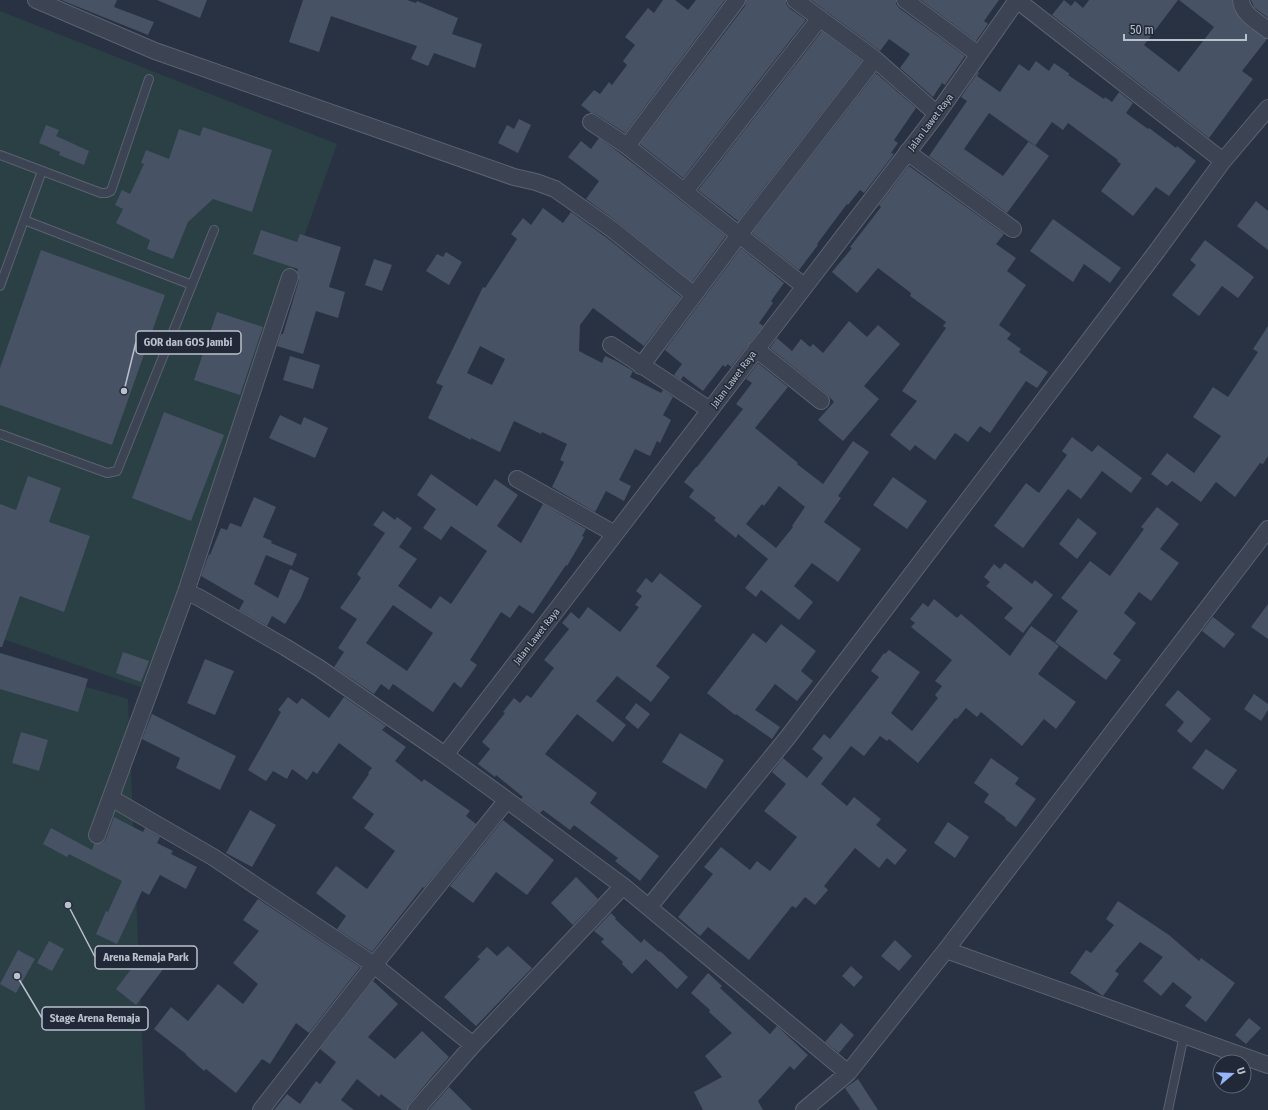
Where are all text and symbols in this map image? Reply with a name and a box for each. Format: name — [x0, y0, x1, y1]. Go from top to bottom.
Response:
scale bar — [1124, 16, 1246, 42]
text: 50 m — [1130, 23, 1154, 37]
street label: Jalan Lawet Raya — [905, 92, 956, 153]
callout: GOR dan GOS Jambi — [136, 331, 241, 354]
text: GOR dan GOS Jambi — [144, 336, 232, 349]
street label: Jalan Lawet Raya — [708, 349, 759, 410]
street label: Jalan Lawet Raya — [511, 606, 563, 667]
callout: Arena Remaja Park — [95, 946, 197, 969]
text: Arena Remaja Park — [102, 951, 189, 964]
callout: Stage Arena Remaja — [42, 1007, 148, 1030]
text: Stage Arena Remaja — [50, 1012, 141, 1025]
north arrow — [1212, 1054, 1252, 1094]
text: U — [1234, 1066, 1248, 1076]

